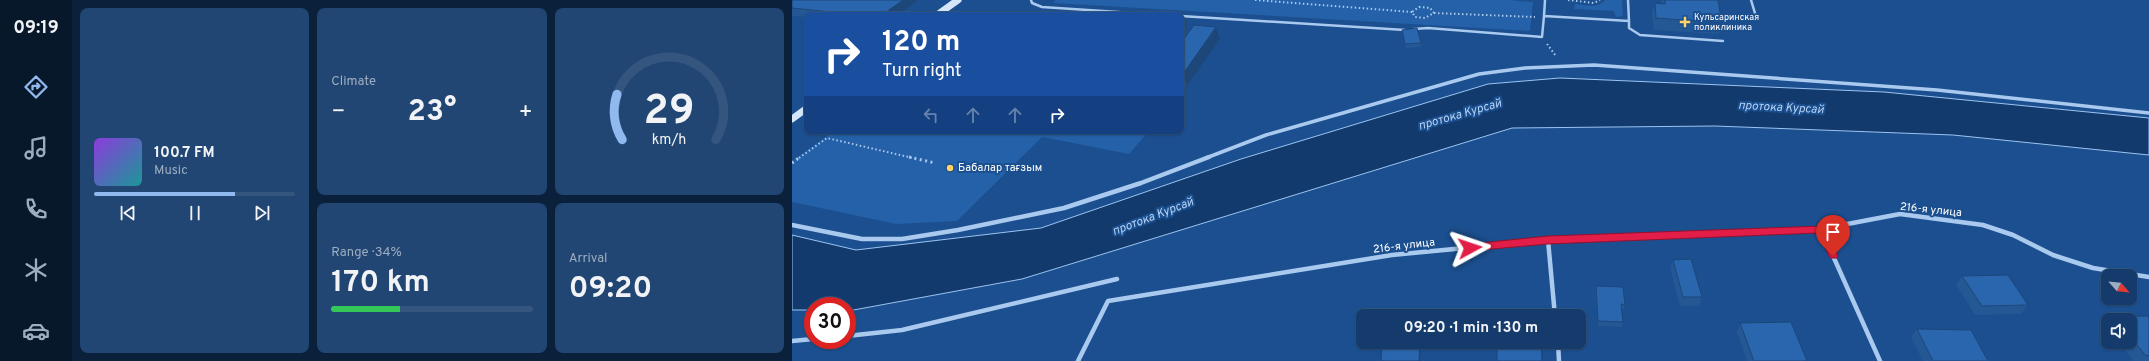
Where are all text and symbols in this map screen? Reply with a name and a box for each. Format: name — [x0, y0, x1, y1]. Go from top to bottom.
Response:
place label: Кульсаринская поликлиника — [1694, 12, 1759, 33]
marker: Кульсаринская поликлиника — [1679, 16, 1691, 28]
text: 09:19 — [13, 17, 59, 40]
text: 120 m — [882, 25, 960, 61]
icon: right — [816, 28, 868, 80]
text: Turn right — [882, 60, 962, 83]
icon: directions — [22, 73, 50, 101]
text: Climate — [331, 74, 376, 90]
text: 29 — [644, 85, 695, 138]
text: 23° — [408, 94, 456, 131]
water label: протока Курсай — [1417, 95, 1505, 135]
water label: протока Курсай — [1738, 98, 1825, 118]
text: − — [331, 99, 346, 126]
text: + — [518, 99, 533, 126]
icon: left — [920, 104, 942, 126]
icon: ahead — [962, 104, 984, 126]
icon: ahead — [1004, 104, 1026, 126]
icon: right — [1046, 104, 1068, 126]
text: km/h — [652, 130, 687, 148]
icon: music — [22, 134, 50, 162]
text: 100.7 FM — [154, 144, 215, 163]
place label: Бабалар тағзым — [958, 161, 1042, 175]
text: Music — [154, 163, 188, 179]
marker: Бабалар тағзым — [945, 163, 955, 173]
water label: протока Курсай — [1110, 194, 1197, 240]
icon: phone — [22, 195, 50, 223]
street label: 216-я улица — [1899, 200, 1963, 220]
icon: previous — [117, 202, 139, 224]
icon: pause — [184, 202, 206, 224]
icon: next — [251, 202, 273, 224]
pin — [1816, 215, 1850, 256]
icon: arrive — [1822, 221, 1844, 243]
position arrow — [1449, 227, 1491, 269]
street label: 216-я улица — [1372, 235, 1436, 257]
text: Range · 34% — [331, 245, 402, 261]
text: Arrival — [569, 251, 607, 267]
icon: climate — [22, 256, 50, 284]
text: 170 km — [331, 265, 430, 302]
north arrow — [2101, 269, 2137, 305]
map controls — [2101, 269, 2137, 349]
text: 09:20 — [569, 271, 652, 308]
speed limit sign: 30 — [804, 297, 856, 349]
button: sound — [2101, 313, 2137, 349]
icon: car — [22, 317, 50, 345]
text: 09:20 · 1 min · 130 m — [1404, 319, 1538, 338]

